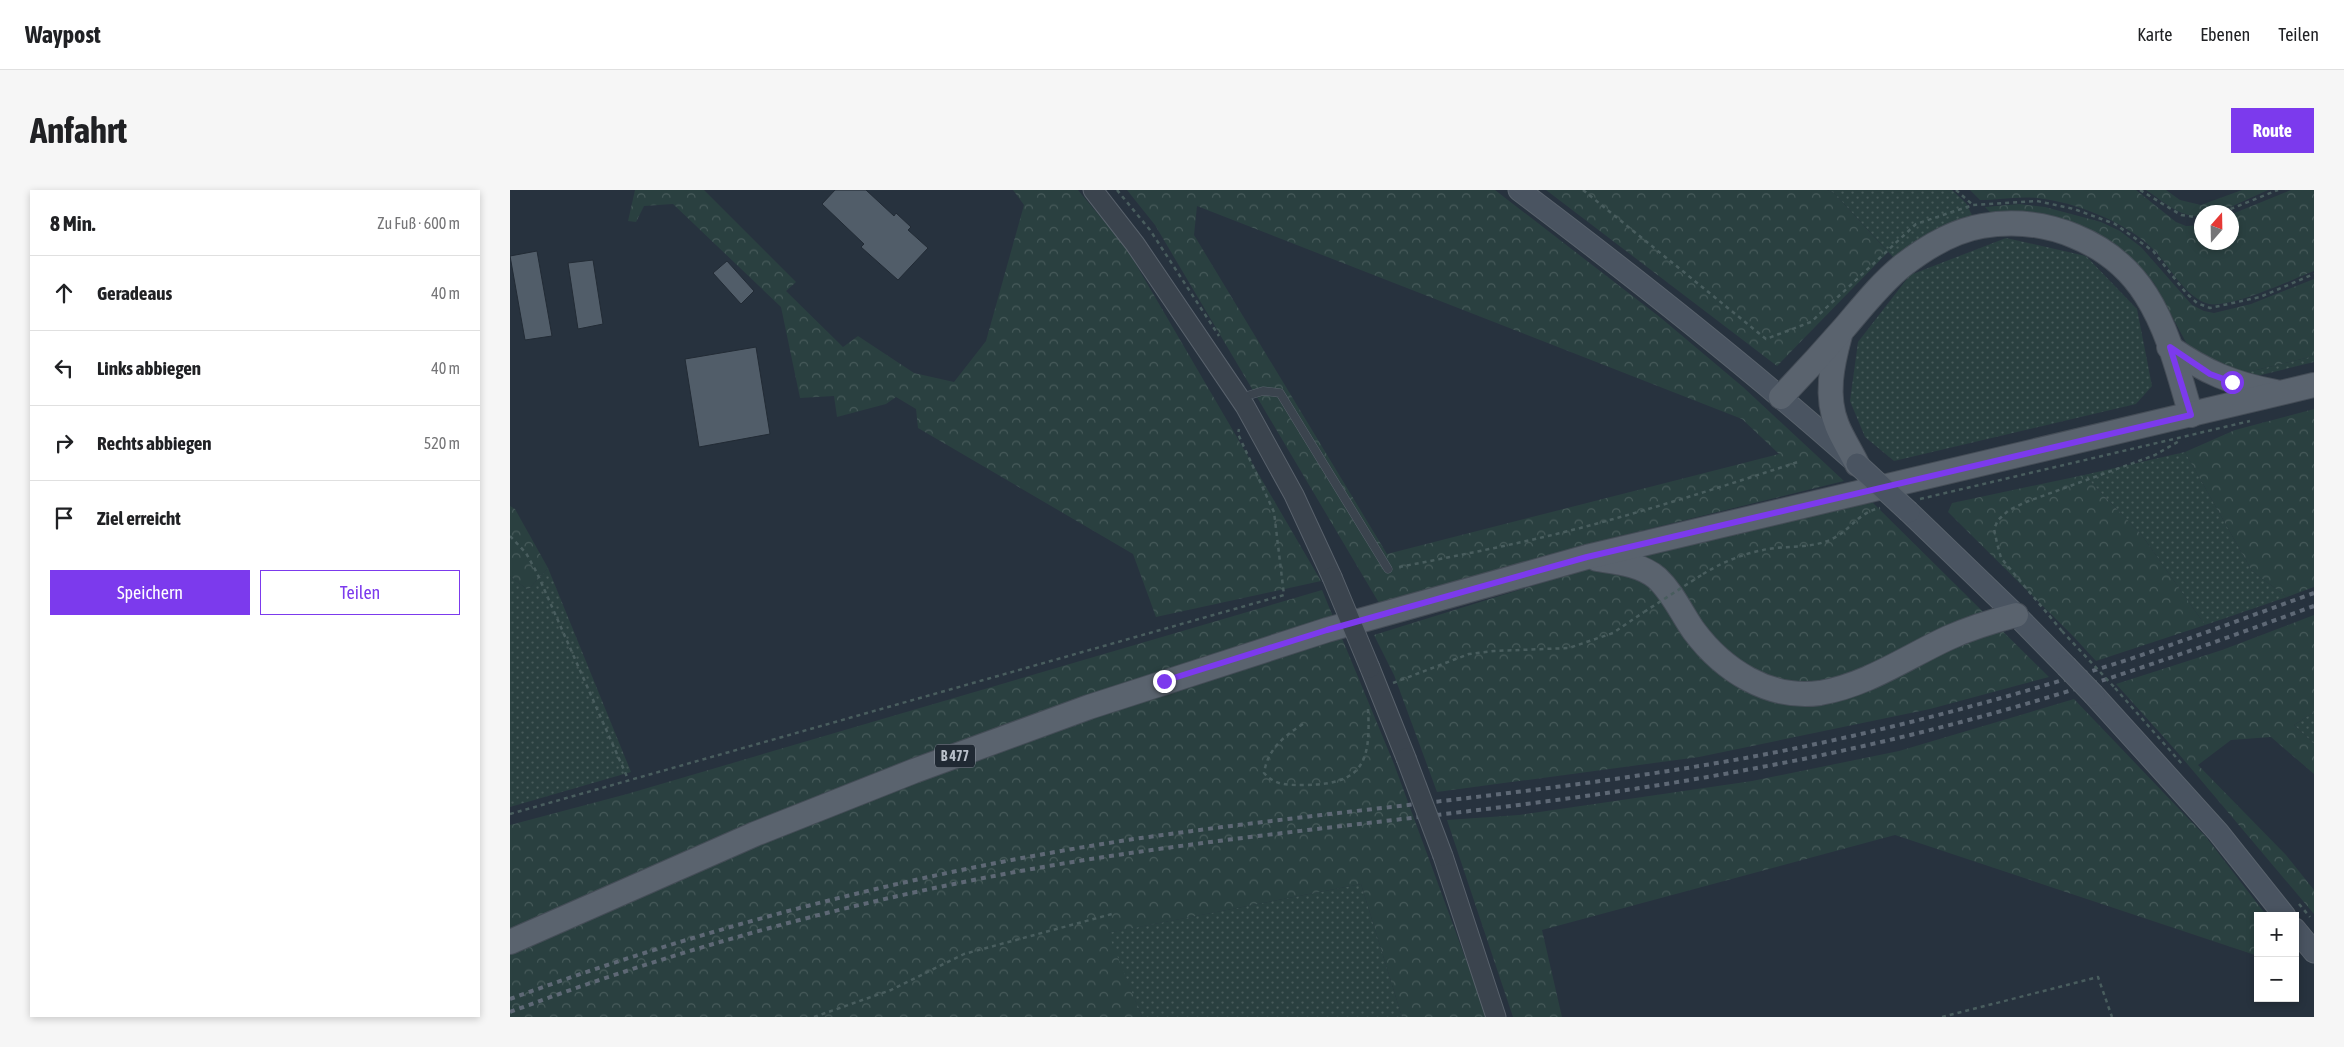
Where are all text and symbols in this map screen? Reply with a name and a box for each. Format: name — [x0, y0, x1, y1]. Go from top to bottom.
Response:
text: Waypost — [25, 21, 101, 48]
text: Karte — [2137, 24, 2172, 45]
text: Ebenen — [2200, 24, 2250, 45]
text: Teilen — [2278, 24, 2319, 45]
button: Route — [2231, 108, 2314, 153]
text: Anfahrt — [30, 110, 127, 150]
north arrow — [2194, 205, 2239, 250]
text: 8 Min. — [50, 211, 96, 235]
text: Zu Fuß · 600 m — [377, 214, 460, 232]
icon: ahead — [50, 279, 78, 307]
text: Geradeaus — [97, 282, 172, 304]
text: 40 m — [431, 284, 460, 302]
icon: left — [50, 354, 78, 382]
text: Links abbiegen — [97, 357, 201, 379]
text: 40 m — [431, 359, 460, 377]
route start — [2221, 371, 2244, 394]
icon: right — [50, 429, 78, 457]
text: Rechts abbiegen — [97, 432, 212, 454]
text: 520 m — [424, 434, 460, 452]
icon: arrive — [50, 504, 78, 532]
text: Ziel erreicht — [97, 507, 181, 529]
button: Speichern — [50, 570, 250, 615]
button: Teilen — [260, 570, 460, 615]
route end — [1153, 670, 1176, 693]
road number: B 477 — [935, 744, 975, 768]
map controls — [2254, 912, 2299, 1002]
button: + — [2254, 912, 2299, 957]
button: − — [2254, 957, 2299, 1002]

